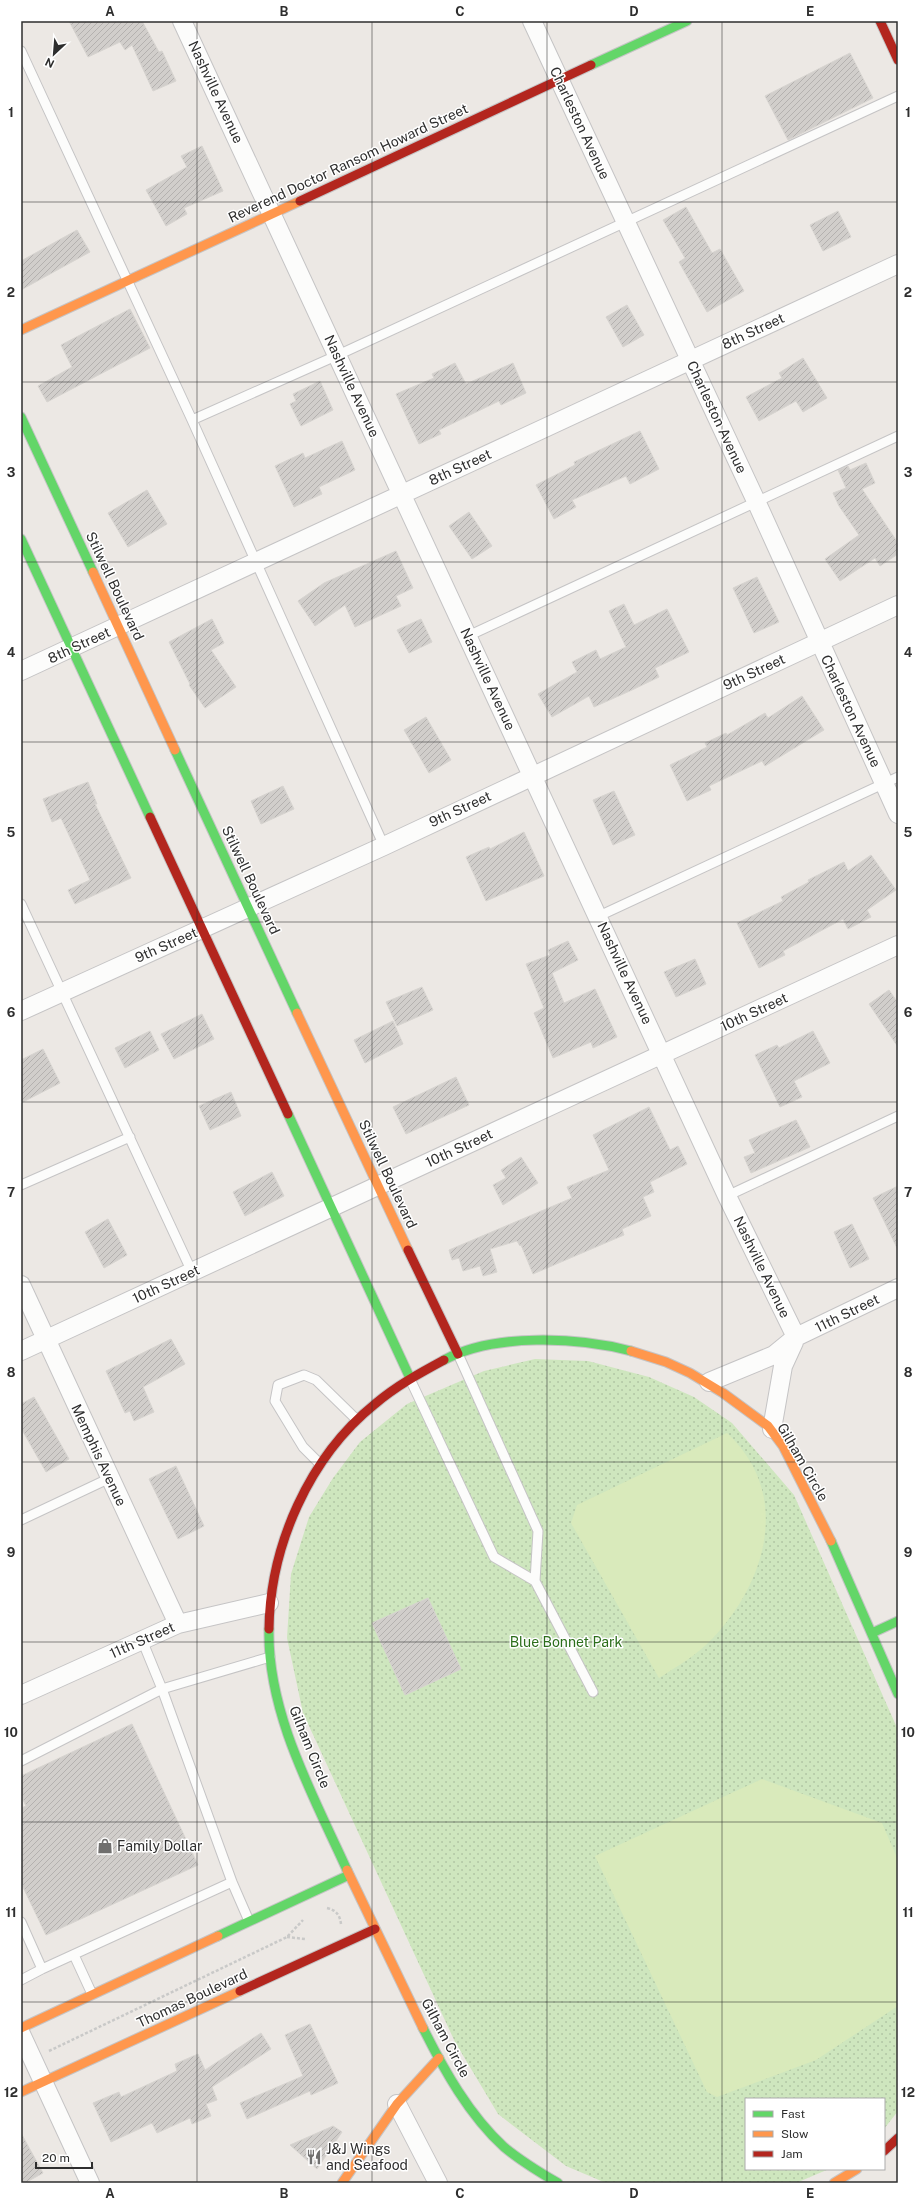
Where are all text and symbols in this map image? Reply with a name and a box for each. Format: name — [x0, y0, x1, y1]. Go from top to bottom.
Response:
text: A — [105, 4, 115, 19]
text: B — [280, 4, 289, 19]
text: C — [455, 4, 465, 19]
text: D — [629, 4, 639, 19]
text: E — [806, 4, 814, 19]
north arrow — [34, 34, 74, 74]
street label: Nashville Avenue — [185, 38, 247, 146]
text: N — [43, 56, 56, 70]
street label: Charleston Avenue — [547, 64, 613, 182]
street label: Reverend Doctor Ransom Howard Street — [226, 100, 470, 226]
text: 1 — [8, 105, 14, 120]
text: 1 — [905, 105, 911, 120]
text: 2 — [7, 285, 15, 300]
text: 2 — [904, 285, 912, 300]
street label: 8th Street — [719, 310, 787, 352]
street label: Nashville Avenue — [321, 332, 383, 440]
street label: Charleston Avenue — [684, 358, 750, 476]
street label: 8th Street — [426, 446, 494, 488]
text: 3 — [7, 465, 16, 480]
text: 3 — [904, 465, 913, 480]
street label: Stilwell Boulevard — [83, 529, 147, 643]
street label: 8th Street — [45, 624, 113, 666]
street label: Nashville Avenue — [457, 625, 519, 733]
text: 4 — [7, 645, 16, 660]
text: 4 — [904, 645, 913, 660]
street label: 9th Street — [720, 651, 788, 693]
street label: Charleston Avenue — [818, 652, 884, 770]
street label: 9th Street — [426, 788, 494, 830]
street label: Stilwell Boulevard — [219, 823, 283, 937]
text: 5 — [7, 825, 16, 840]
text: 5 — [904, 825, 913, 840]
street label: Nashville Avenue — [594, 919, 656, 1027]
street label: 9th Street — [132, 924, 200, 966]
street label: 10th Street — [718, 990, 790, 1034]
text: 6 — [7, 1005, 16, 1020]
text: 6 — [904, 1005, 913, 1020]
street label: Stilwell Boulevard — [356, 1117, 420, 1231]
street label: 10th Street — [423, 1126, 495, 1170]
text: 7 — [7, 1185, 15, 1200]
text: 7 — [904, 1185, 912, 1200]
street label: Nashville Avenue — [730, 1214, 794, 1320]
street label: 10th Street — [130, 1262, 202, 1306]
street label: 11th Street — [812, 1291, 882, 1335]
text: 8 — [7, 1365, 16, 1380]
text: 8 — [904, 1365, 913, 1380]
street label: Memphis Avenue — [68, 1401, 130, 1509]
street label: Gilham Circle — [774, 1420, 832, 1504]
text: 9 — [7, 1545, 15, 1560]
text: 9 — [904, 1545, 912, 1560]
street label: 11th Street — [107, 1619, 177, 1661]
park label: Blue Bonnet Park — [510, 1634, 622, 1650]
street label: Gilham Circle — [286, 1704, 334, 1790]
text: 10 — [4, 1725, 18, 1740]
text: 10 — [901, 1725, 915, 1740]
shop icon: Family Dollar — [96, 1837, 114, 1855]
place label: Family Dollar — [117, 1838, 202, 1854]
text: 11 — [5, 1905, 17, 1920]
text: 11 — [902, 1905, 914, 1920]
street label: Thomas Boulevard — [134, 1965, 250, 2031]
street label: Gilham Circle — [418, 1996, 474, 2080]
text: 12 — [4, 2085, 18, 2100]
text: 12 — [901, 2085, 915, 2100]
legend — [745, 2098, 885, 2170]
text: Fast — [781, 2107, 806, 2121]
text: Slow — [781, 2127, 809, 2141]
place label: J&J Wings and Seafood — [326, 2141, 408, 2173]
scale bar — [36, 2144, 92, 2170]
text: Jam — [781, 2147, 803, 2161]
restaurant icon: J&J Wings and Seafood — [305, 2148, 323, 2166]
text: 20 m — [42, 2151, 70, 2165]
text: A — [105, 2186, 115, 2201]
text: B — [280, 2186, 289, 2201]
text: C — [455, 2186, 465, 2201]
text: D — [629, 2186, 639, 2201]
text: E — [806, 2186, 814, 2201]

